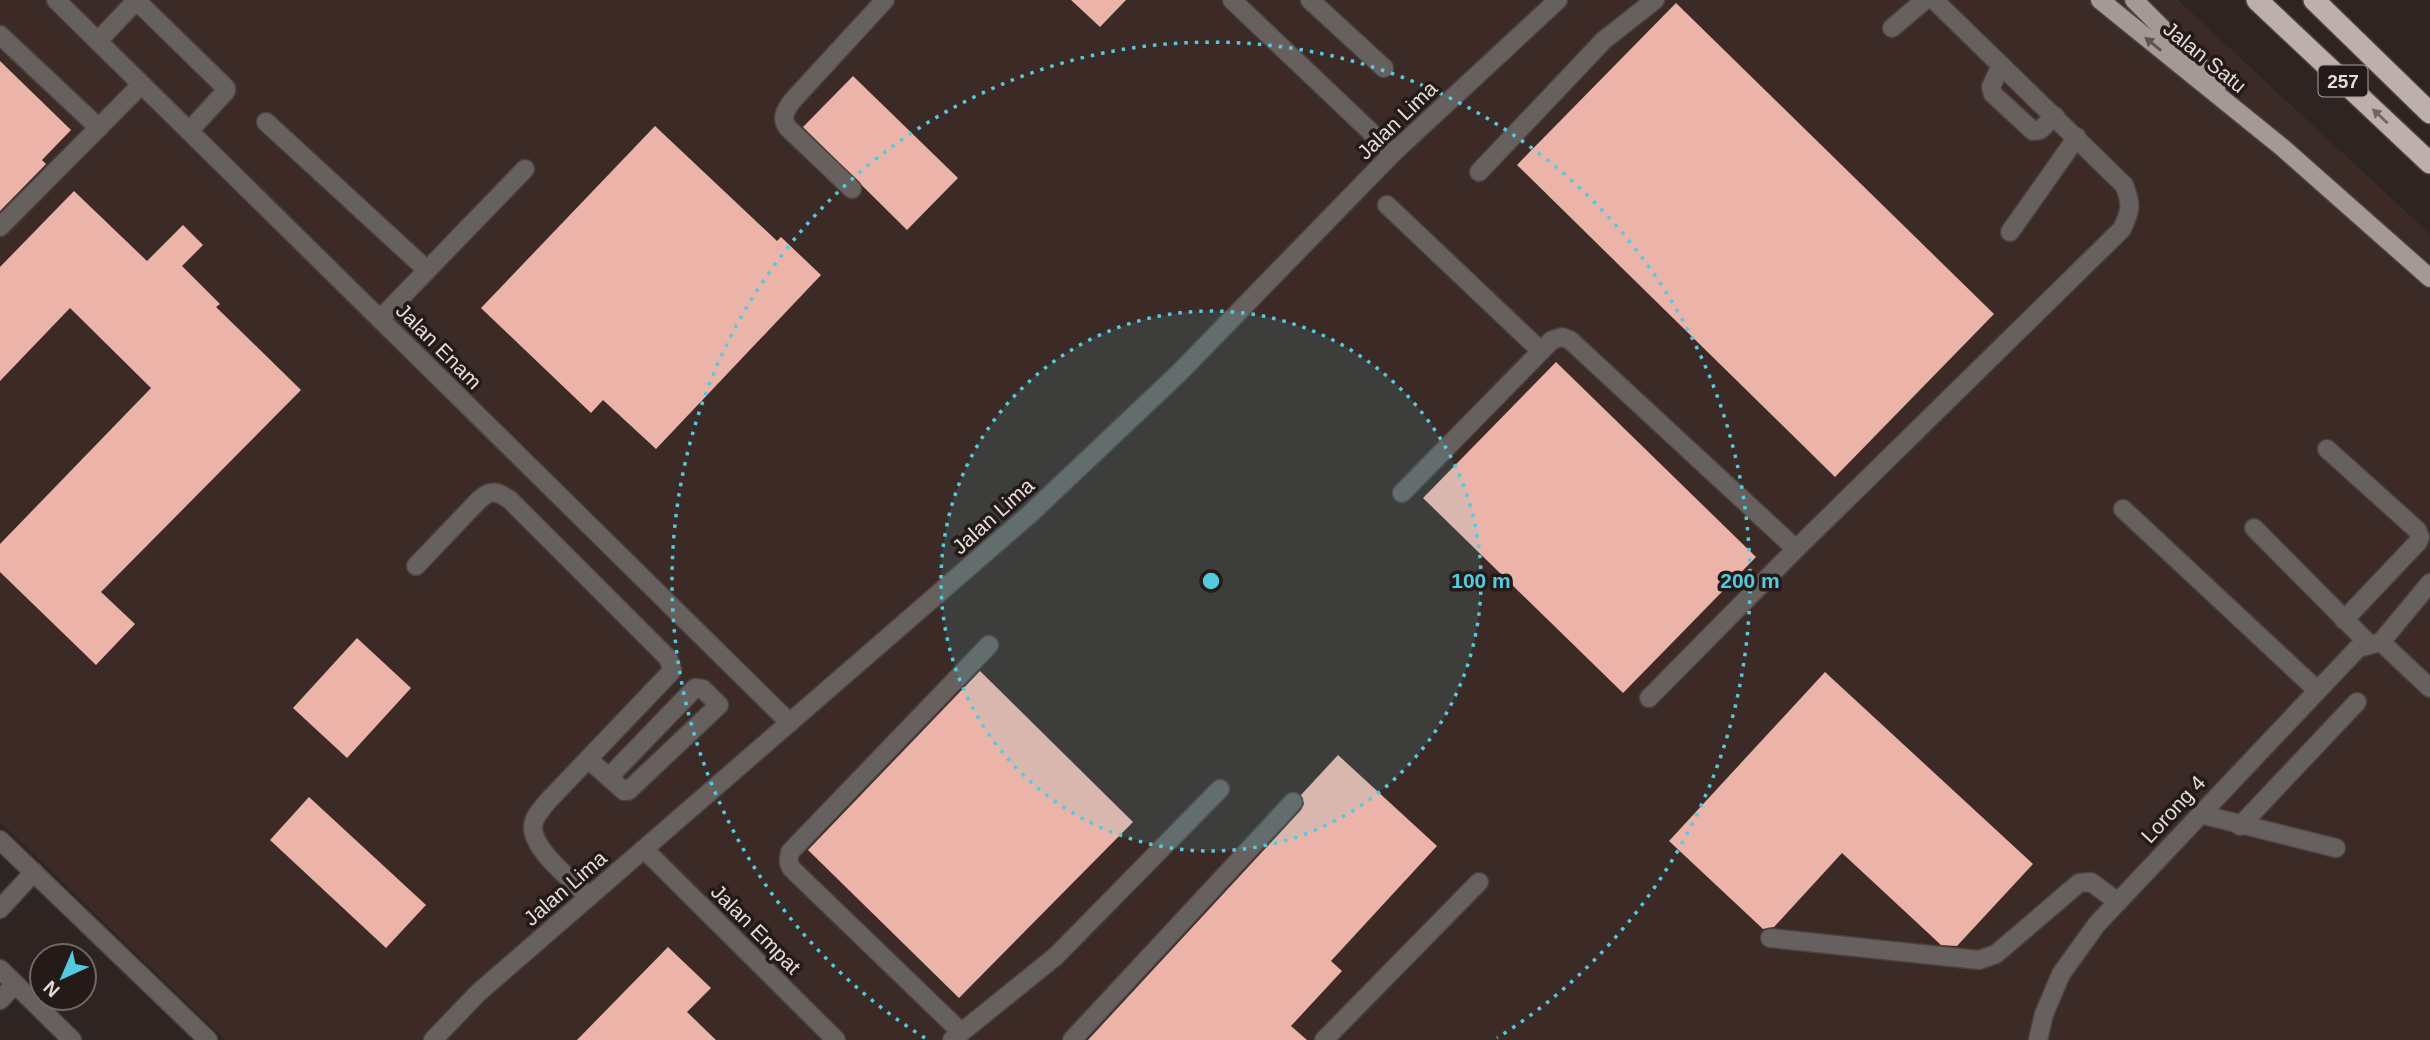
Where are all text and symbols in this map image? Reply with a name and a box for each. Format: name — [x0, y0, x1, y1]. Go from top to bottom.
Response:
street label: Jalan Satu — [2159, 17, 2251, 97]
one-way arrow — [2145, 37, 2162, 52]
road number: 257 — [2318, 66, 2368, 96]
street label: Jalan Lima — [1352, 76, 1442, 164]
one-way arrow — [2371, 108, 2389, 124]
street label: Jalan Enam — [392, 299, 486, 393]
street label: Jalan Lima — [948, 473, 1039, 559]
centre of rings — [1199, 569, 1223, 593]
text: 100 m — [1451, 569, 1511, 592]
text: 200 m — [1720, 569, 1780, 592]
street label: Lorong 4 — [2136, 771, 2210, 847]
street label: Jalan Lima — [519, 846, 611, 930]
street label: Jalan Empat — [707, 880, 806, 979]
north arrow — [28, 942, 98, 1012]
text: N — [39, 977, 64, 1001]

